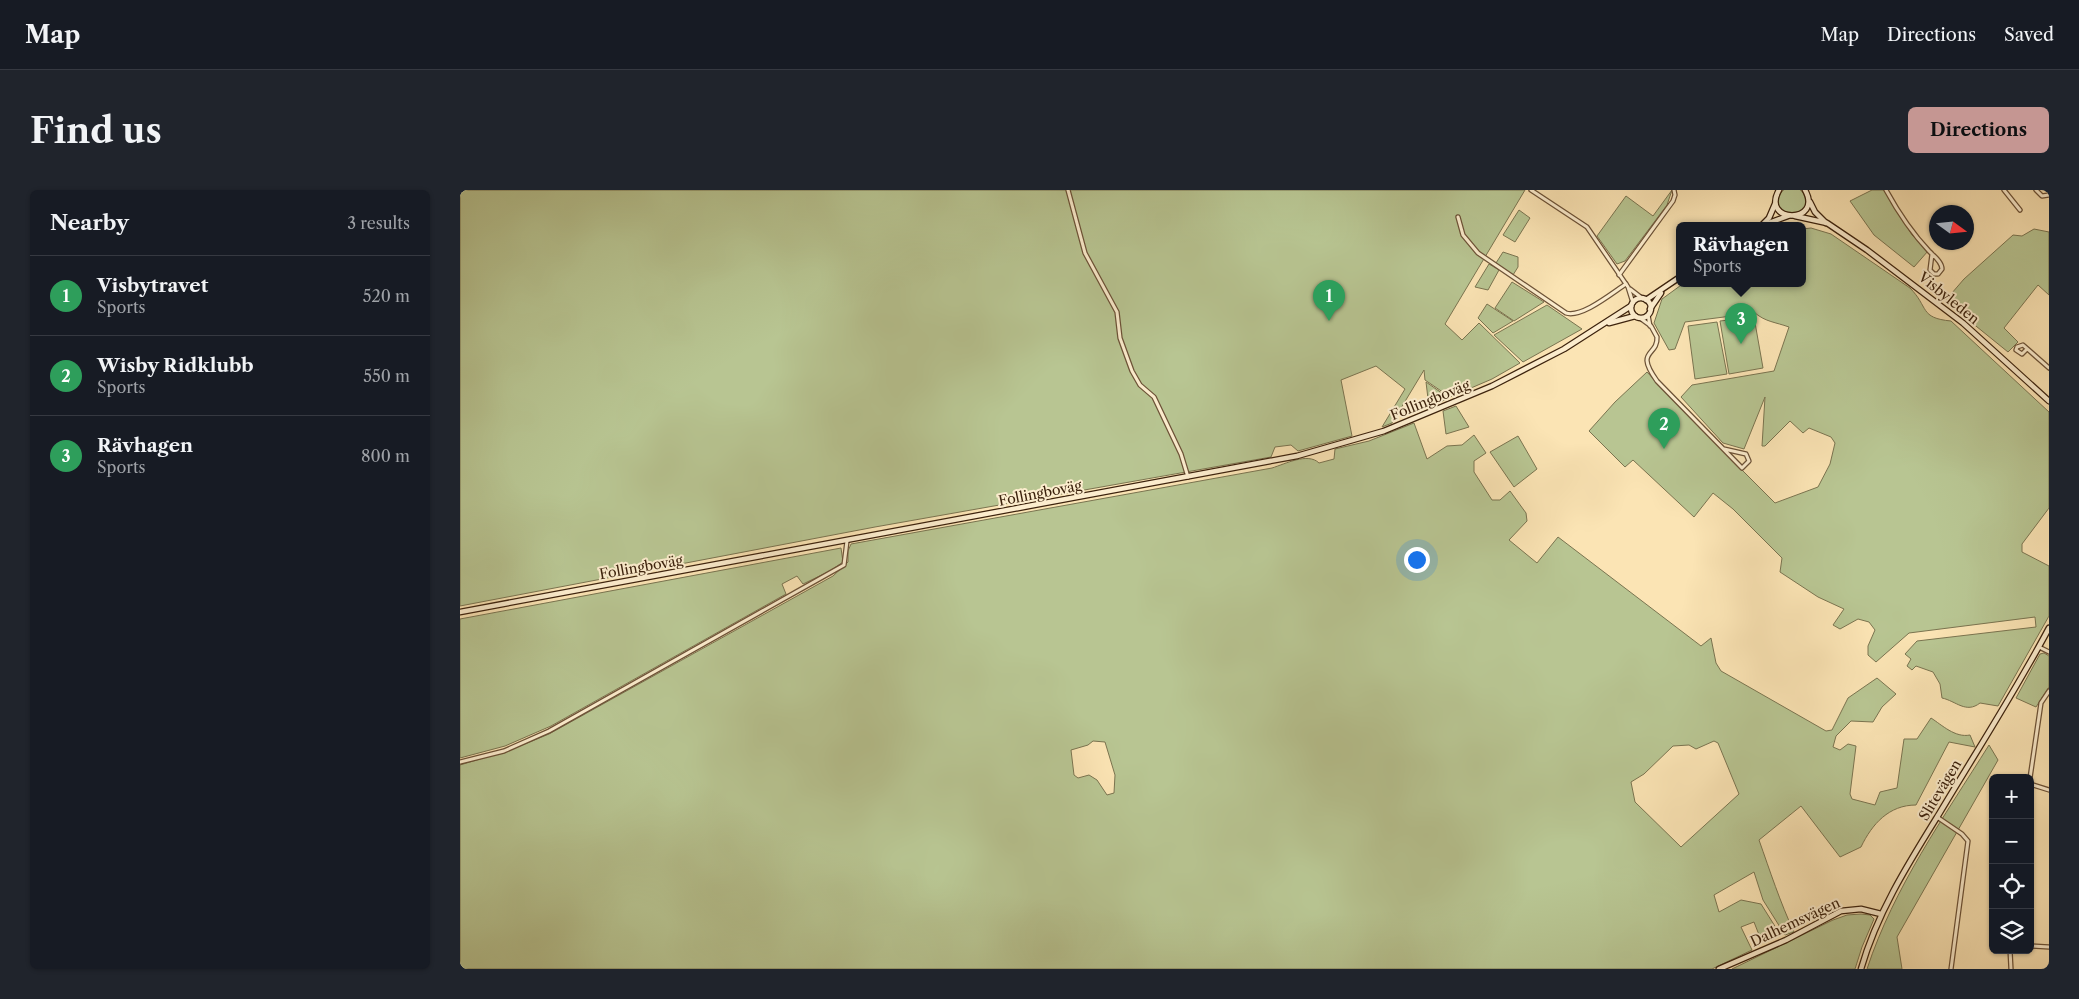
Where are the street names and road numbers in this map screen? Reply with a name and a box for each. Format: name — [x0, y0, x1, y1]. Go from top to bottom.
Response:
street label: Visbyleden — [1914, 267, 1983, 328]
street label: Follingboväg — [1387, 376, 1473, 424]
street label: Follingboväg — [997, 476, 1084, 510]
street label: Follingboväg — [598, 551, 685, 583]
street label: Slitevägen — [1915, 756, 1965, 824]
street label: Dalhemsvägen — [1747, 893, 1843, 951]

